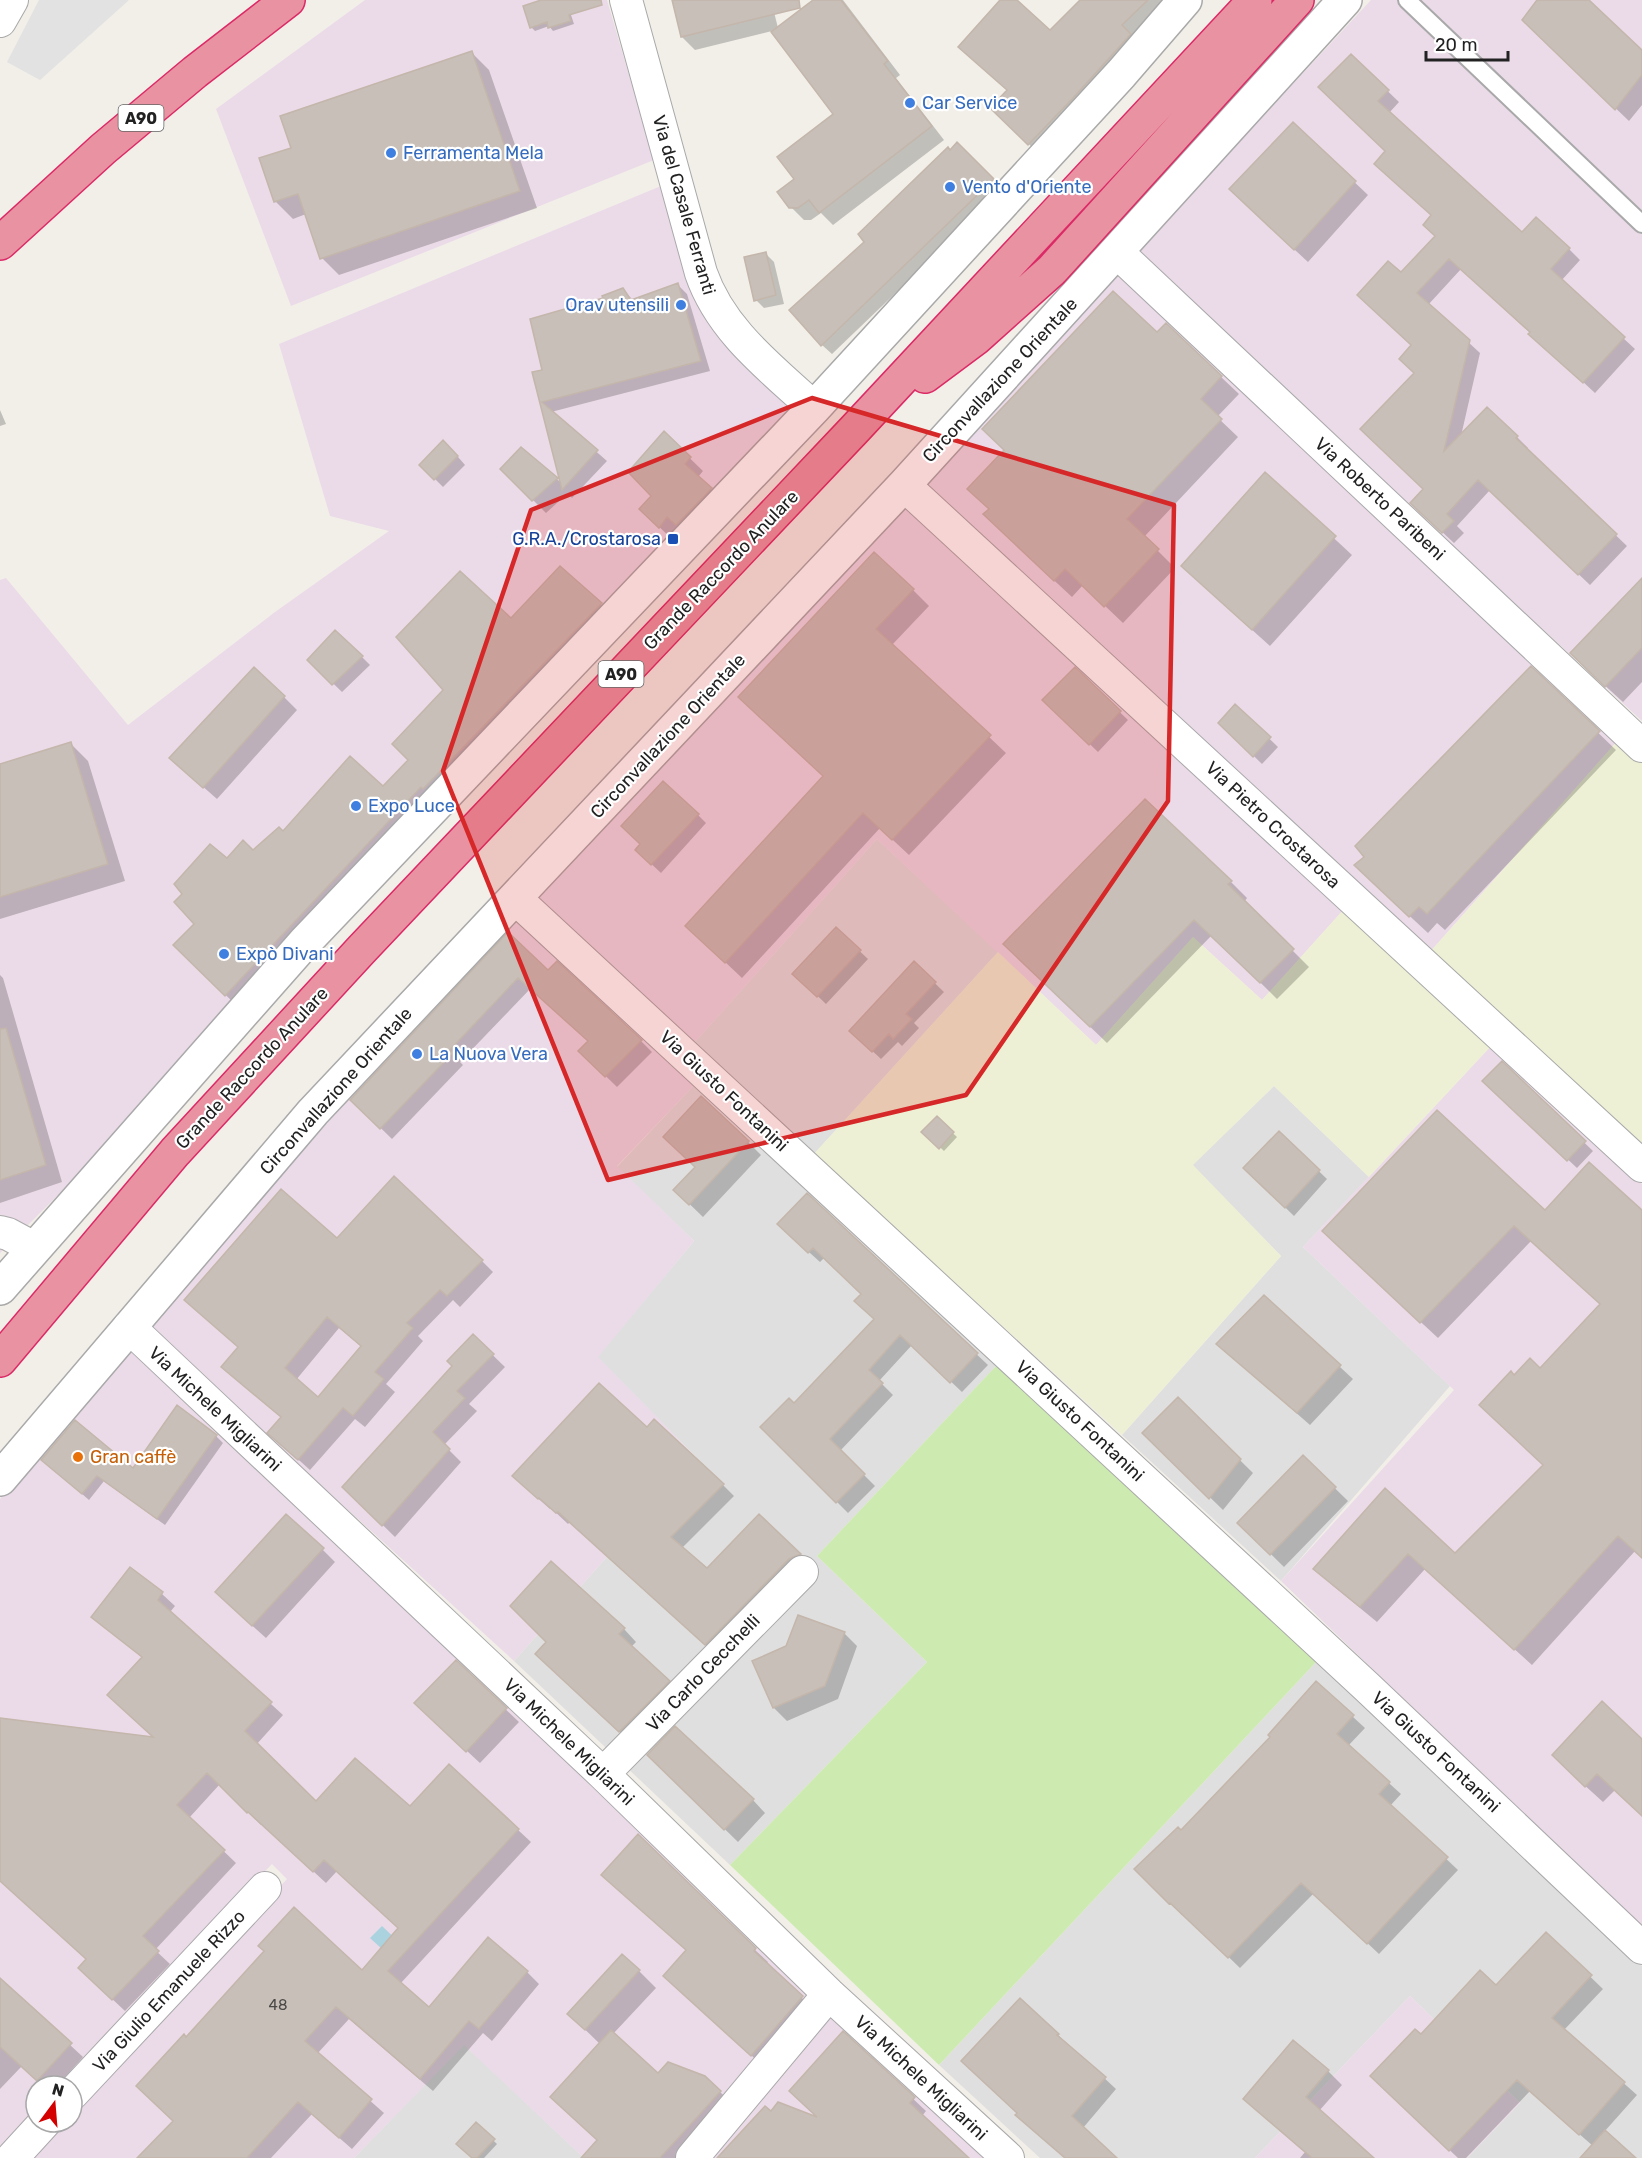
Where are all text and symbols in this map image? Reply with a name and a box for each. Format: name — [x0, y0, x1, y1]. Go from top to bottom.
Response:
scale bar — [1426, 24, 1508, 62]
text: 20 m — [1435, 34, 1477, 56]
place label: Car Service — [922, 92, 1017, 114]
marker: Car Service — [903, 96, 917, 110]
road number: A90 — [118, 105, 164, 131]
street label: Via del Casale Ferranti — [648, 113, 720, 297]
place label: Ferramenta Mela — [403, 142, 544, 164]
marker: Ferramenta Mela — [384, 146, 398, 160]
place label: Vento d'Oriente — [962, 176, 1091, 198]
marker: Vento d'Oriente — [943, 180, 957, 194]
street label: Circonvallazione Orientale — [918, 293, 1082, 467]
place label: Orav utensili — [565, 294, 669, 316]
marker: Orav utensili — [674, 298, 688, 312]
street label: Via Roberto Paribeni — [1310, 433, 1450, 565]
street label: Grande Raccordo Anulare — [639, 486, 803, 654]
place label: G.R.A./Crostarosa — [512, 528, 661, 550]
marker: G.R.A./Crostarosa — [666, 532, 680, 546]
street label: Circonvallazione Orientale — [586, 649, 750, 823]
road number: A90 — [598, 661, 644, 687]
street label: Via Pietro Crostarosa — [1201, 757, 1345, 893]
place label: Expo Luce — [368, 795, 455, 817]
marker: Expo Luce — [349, 799, 363, 813]
place label: Expò Divani — [236, 943, 334, 965]
marker: Expò Divani — [217, 947, 231, 961]
street label: Grande Raccordo Anulare — [171, 982, 333, 1154]
street label: Circonvallazione Orientale — [255, 1003, 417, 1179]
street label: Via Giusto Fontanini — [655, 1026, 793, 1156]
place label: La Nuova Vera — [429, 1043, 548, 1065]
marker: La Nuova Vera — [410, 1047, 424, 1061]
street label: Via Michele Migliarini — [144, 1342, 286, 1476]
street label: Via Giusto Fontanini — [1011, 1356, 1149, 1486]
place label: Gran caffè — [90, 1446, 176, 1468]
marker: Gran caffè — [71, 1450, 85, 1464]
street label: Via Carlo Cecchelli — [641, 1610, 765, 1736]
street label: Via Michele Migliarini — [499, 1674, 639, 1810]
street label: Via Giusto Fontanini — [1367, 1687, 1505, 1817]
street label: Via Giulio Emanuele Rizzo — [88, 1905, 250, 2077]
house number: 48 — [269, 1996, 287, 2014]
street label: Via Michele Migliarini — [850, 2011, 992, 2145]
north arrow — [24, 2074, 84, 2134]
text: N — [50, 2079, 66, 2101]

